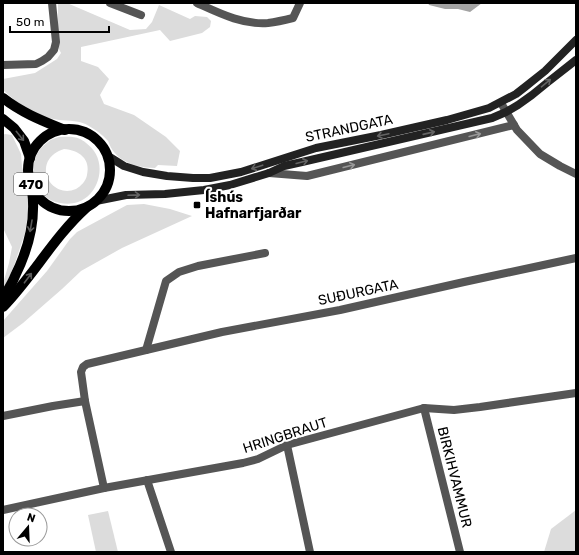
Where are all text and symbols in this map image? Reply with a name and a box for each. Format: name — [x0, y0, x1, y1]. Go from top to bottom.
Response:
scale bar — [10, 8, 109, 34]
text: 50 m — [16, 15, 44, 29]
one-way arrow — [541, 79, 552, 88]
street label: STRANDGATA — [304, 111, 395, 146]
one-way arrow — [422, 128, 435, 136]
one-way arrow — [468, 130, 481, 138]
one-way arrow — [16, 131, 25, 142]
one-way arrow — [377, 131, 390, 139]
one-way arrow — [295, 158, 308, 165]
one-way arrow — [342, 161, 355, 169]
one-way arrow — [251, 164, 264, 171]
road number: 470 — [14, 173, 48, 195]
place label: Íshús Hafnarfjarðar — [205, 188, 302, 222]
one-way arrow — [127, 191, 140, 199]
marker: Íshús Hafnarfjarðar — [192, 200, 202, 210]
one-way arrow — [27, 219, 35, 232]
one-way arrow — [24, 272, 32, 283]
street label: SUÐURGATA — [317, 276, 400, 309]
street label: HRINGBRAUT — [241, 414, 330, 457]
street label: BIRKIHVAMMUR — [434, 425, 475, 529]
north arrow — [8, 507, 48, 547]
text: N — [25, 511, 37, 525]

